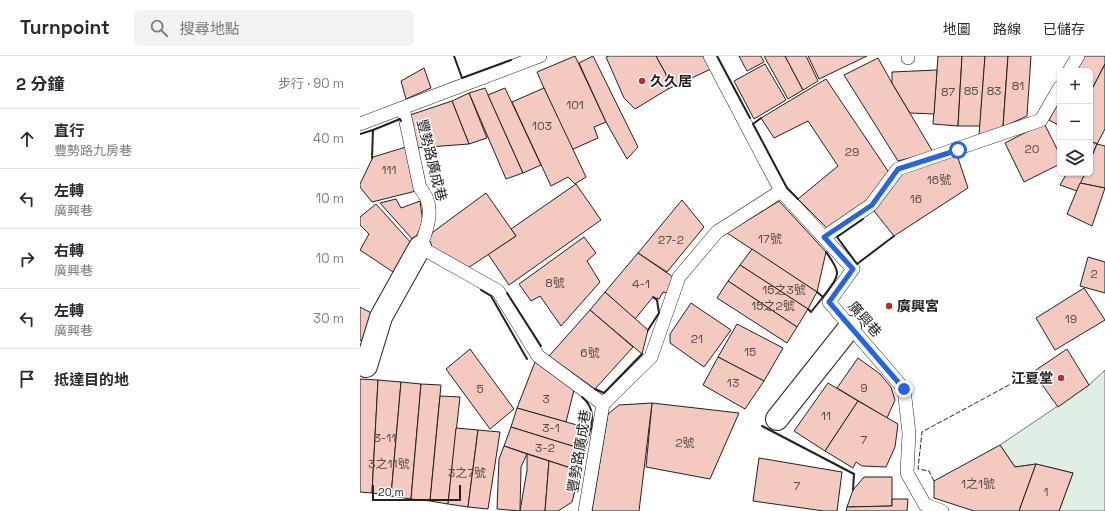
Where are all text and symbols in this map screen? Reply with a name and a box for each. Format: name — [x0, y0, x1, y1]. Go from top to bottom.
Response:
search box — [134, 10, 414, 46]
text: Turnpoint — [20, 15, 110, 40]
icon: search — [148, 17, 170, 39]
text: 搜尋地點 — [180, 19, 240, 38]
text: 地圖 — [943, 20, 971, 38]
text: 路線 — [993, 20, 1021, 38]
text: 已儲存 — [1043, 20, 1085, 38]
map controls — [1057, 68, 1093, 176]
button: + — [1057, 68, 1093, 104]
place label: 久久居 — [650, 72, 692, 90]
text: 2 分鐘 — [16, 73, 64, 95]
text: 步行 · 90 m — [278, 75, 344, 92]
marker: 久久居 — [637, 76, 647, 86]
house number: 81 — [1012, 78, 1024, 94]
house number: 85 — [964, 83, 978, 99]
house number: 83 — [987, 83, 1001, 99]
house number: 87 — [941, 84, 955, 100]
house number: 101 — [566, 97, 584, 113]
button: − — [1057, 104, 1093, 140]
street label: 豐勢路廣成巷 — [413, 117, 451, 203]
house number: 103 — [532, 118, 552, 134]
text: 直行 — [54, 121, 84, 140]
icon: ahead — [16, 128, 38, 150]
text: 40 m — [313, 130, 344, 147]
button: layers — [1057, 140, 1093, 176]
route start — [949, 141, 967, 159]
house number: 20 — [1025, 141, 1039, 157]
text: 豐勢路九房巷 — [54, 142, 132, 159]
house number: 29 — [845, 144, 859, 160]
house number: 111 — [381, 162, 397, 178]
house number: 16號 — [927, 172, 951, 188]
text: 左轉 — [54, 181, 84, 200]
icon: left — [16, 188, 38, 210]
text: 10 m — [316, 190, 344, 207]
house number: 16 — [910, 191, 922, 207]
text: 廣興巷 — [54, 202, 93, 219]
house number: 17號 — [758, 231, 782, 247]
house number: 27-2 — [658, 232, 684, 248]
text: 右轉 — [54, 241, 84, 260]
icon: right — [16, 248, 38, 270]
text: 10 m — [316, 250, 344, 267]
text: 廣興巷 — [54, 262, 93, 279]
house number: 2 — [1090, 266, 1098, 282]
house number: 8號 — [545, 275, 565, 291]
house number: 4-1 — [632, 276, 650, 292]
house number: 15之3號 — [762, 282, 806, 298]
street label: 廣興巷 — [844, 297, 886, 341]
place label: 廣興宮 — [897, 297, 939, 315]
house number: 15之2號 — [751, 298, 795, 314]
text: 左轉 — [54, 301, 84, 320]
marker: 廣興宮 — [884, 301, 894, 311]
icon: left — [16, 308, 38, 330]
text: 30 m — [313, 310, 344, 327]
house number: 19 — [1065, 311, 1077, 327]
text: 廣興巷 — [54, 322, 93, 339]
house number: 21 — [691, 331, 703, 347]
house number: 15 — [744, 344, 756, 360]
house number: 6號 — [580, 345, 600, 361]
icon: arrive — [16, 368, 38, 390]
place label: 江夏堂 — [1011, 369, 1053, 387]
text: 抵達目的地 — [54, 370, 129, 389]
marker: 江夏堂 — [1056, 373, 1066, 383]
house number: 13 — [727, 375, 739, 391]
house number: 9 — [860, 380, 868, 396]
route end — [895, 380, 913, 398]
house number: 5 — [476, 381, 484, 397]
house number: 3 — [542, 391, 550, 407]
street label: 豐勢路廣成巷 — [564, 408, 594, 494]
house number: 11 — [821, 408, 831, 424]
house number: 3-1 — [542, 420, 560, 436]
house number: 3-11 — [374, 430, 396, 446]
house number: 7 — [861, 432, 868, 448]
house number: 2號 — [675, 435, 695, 451]
house number: 3-2 — [535, 440, 555, 456]
house number: 3之11號 — [368, 456, 410, 472]
house number: 3之7號 — [448, 465, 486, 481]
house number: 1之1號 — [961, 476, 995, 492]
house number: 7 — [794, 478, 801, 494]
scale bar — [372, 483, 461, 502]
house number: 1 — [1043, 484, 1049, 500]
text: 20 m — [378, 485, 404, 499]

